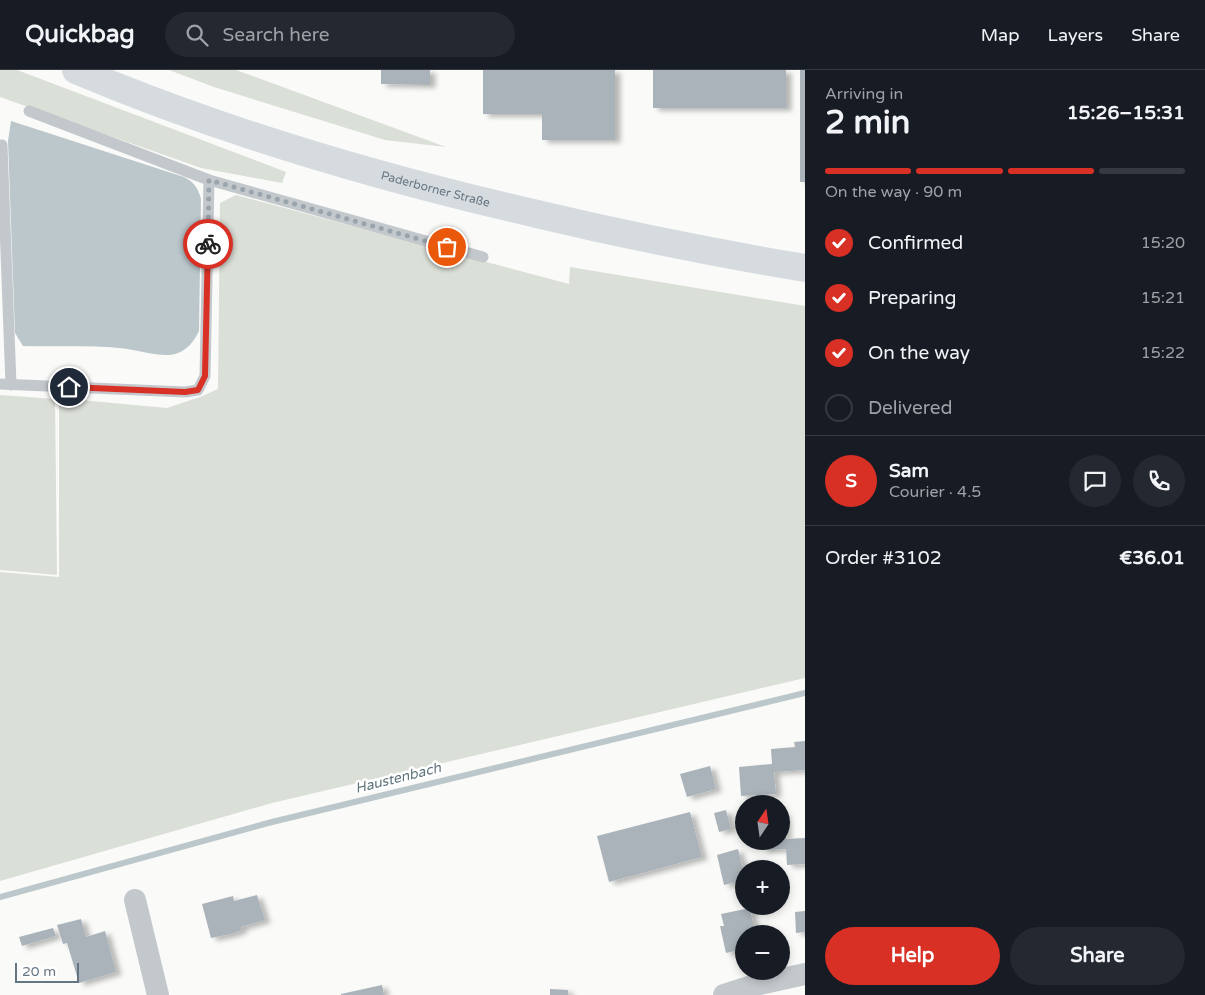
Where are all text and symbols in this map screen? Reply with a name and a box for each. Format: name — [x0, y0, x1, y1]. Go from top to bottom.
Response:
search box — [165, 12, 515, 57]
text: Quickbag — [25, 20, 135, 49]
icon: search — [183, 21, 211, 49]
text: Search here — [223, 24, 329, 46]
text: Map — [981, 24, 1020, 46]
text: Layers — [1048, 24, 1103, 46]
text: Share — [1131, 24, 1180, 46]
text: Arriving in — [825, 84, 903, 104]
text: 15:26–15:31 — [1067, 102, 1185, 124]
text: 2 min — [825, 104, 910, 142]
street label: Paderborner Straße — [379, 168, 492, 210]
text: On the way · 90 m — [825, 182, 962, 202]
courier — [183, 219, 233, 269]
pin — [426, 226, 468, 268]
icon: check — [825, 229, 853, 257]
icon: bike — [194, 230, 222, 258]
text: Confirmed — [868, 232, 963, 254]
icon: bag — [433, 233, 461, 261]
text: 15:20 — [1141, 233, 1185, 253]
icon: check — [825, 284, 853, 312]
text: Preparing — [868, 287, 957, 309]
text: 15:21 — [1141, 288, 1185, 308]
icon: check — [825, 339, 853, 367]
text: On the way — [868, 342, 970, 364]
text: 15:22 — [1141, 343, 1185, 363]
pin — [48, 366, 90, 408]
icon: home — [55, 373, 83, 401]
text: Delivered — [868, 397, 953, 419]
button: chat — [1069, 455, 1121, 507]
button: phone — [1133, 455, 1185, 507]
text: Sam — [889, 460, 929, 482]
text: S — [845, 470, 857, 492]
text: Courier · 4.5 — [889, 482, 981, 502]
text: Order #3102 — [825, 547, 942, 569]
text: €36.01 — [1119, 547, 1185, 569]
water label: Haustenbach — [353, 759, 443, 797]
north arrow — [735, 795, 790, 850]
map controls — [735, 795, 790, 980]
button: + — [735, 860, 790, 915]
button: − — [735, 925, 790, 980]
button: Help — [825, 927, 1000, 985]
button: Share — [1010, 927, 1185, 985]
scale bar — [15, 960, 79, 983]
text: 20 m — [22, 963, 56, 980]

